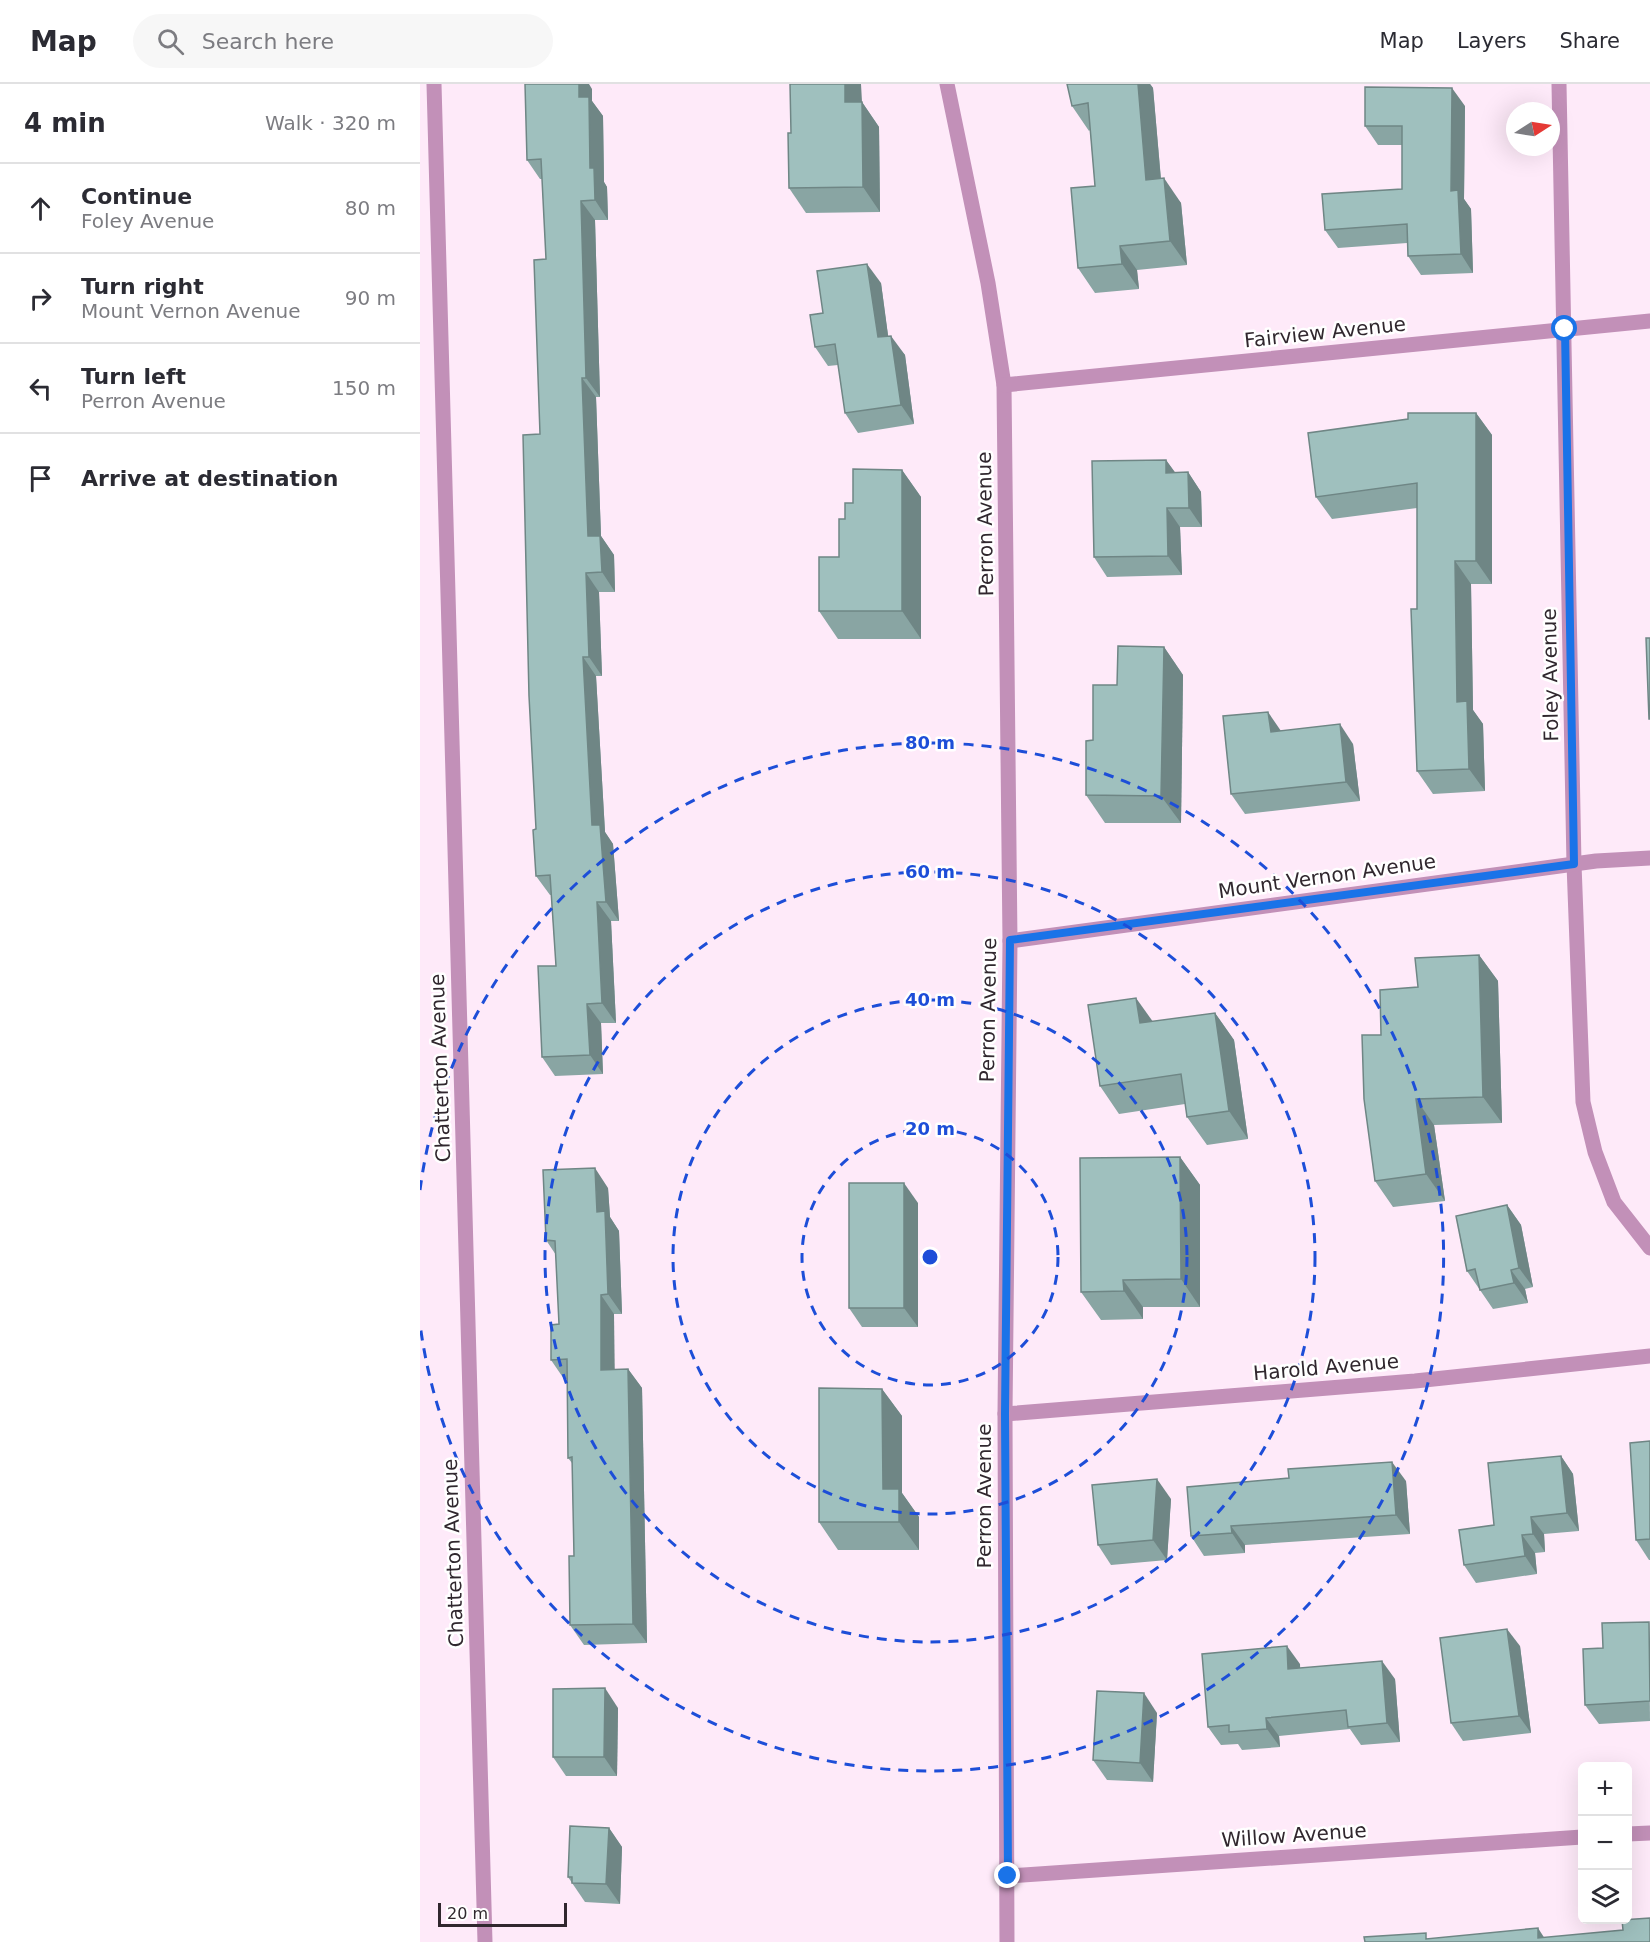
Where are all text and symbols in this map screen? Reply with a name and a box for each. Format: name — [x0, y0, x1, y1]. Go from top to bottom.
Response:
search box — [133, 14, 553, 68]
text: Map — [30, 25, 97, 58]
icon: search — [154, 25, 187, 58]
text: Search here — [202, 29, 334, 54]
text: Map — [1380, 29, 1424, 53]
text: Layers — [1457, 29, 1526, 53]
text: Share — [1559, 29, 1620, 53]
north arrow — [1506, 102, 1560, 156]
text: 4 min — [24, 108, 106, 138]
text: Walk · 320 m — [265, 111, 396, 135]
text: Continue — [81, 184, 192, 209]
icon: ahead — [24, 192, 57, 225]
text: 80 m — [345, 196, 396, 220]
text: Foley Avenue — [81, 209, 214, 233]
text: Turn right — [81, 274, 204, 299]
icon: right — [24, 282, 57, 315]
text: 90 m — [345, 286, 396, 310]
text: Mount Vernon Avenue — [81, 299, 301, 323]
street label: Fairview Avenue — [1243, 312, 1407, 352]
route start — [1551, 315, 1577, 341]
text: Turn left — [81, 364, 186, 389]
icon: left — [24, 372, 57, 405]
text: 150 m — [332, 376, 396, 400]
text: Perron Avenue — [81, 389, 226, 413]
street label: Perron Avenue — [972, 451, 998, 597]
icon: arrive — [24, 462, 57, 495]
text: Arrive at destination — [81, 466, 338, 491]
street label: Foley Avenue — [1537, 608, 1563, 742]
text: 80 m — [905, 732, 955, 753]
street label: Mount Vernon Avenue — [1217, 849, 1437, 903]
text: 60 m — [905, 861, 955, 882]
street label: Perron Avenue — [975, 937, 1001, 1083]
street label: Chatterton Avenue — [425, 973, 455, 1163]
text: 40 m — [905, 989, 955, 1010]
text: 20 m — [905, 1118, 955, 1139]
centre of rings — [920, 1247, 940, 1267]
street label: Harold Avenue — [1252, 1349, 1400, 1385]
street label: Perron Avenue — [972, 1424, 996, 1568]
street label: Chatterton Avenue — [438, 1458, 468, 1648]
map controls — [1578, 1762, 1632, 1924]
button: + — [1578, 1762, 1632, 1816]
button: − — [1578, 1816, 1632, 1870]
street label: Willow Avenue — [1221, 1818, 1367, 1852]
route end — [994, 1862, 1020, 1888]
button: layers — [1578, 1870, 1632, 1924]
scale bar — [438, 1900, 567, 1928]
text: 20 m — [447, 1904, 488, 1923]

